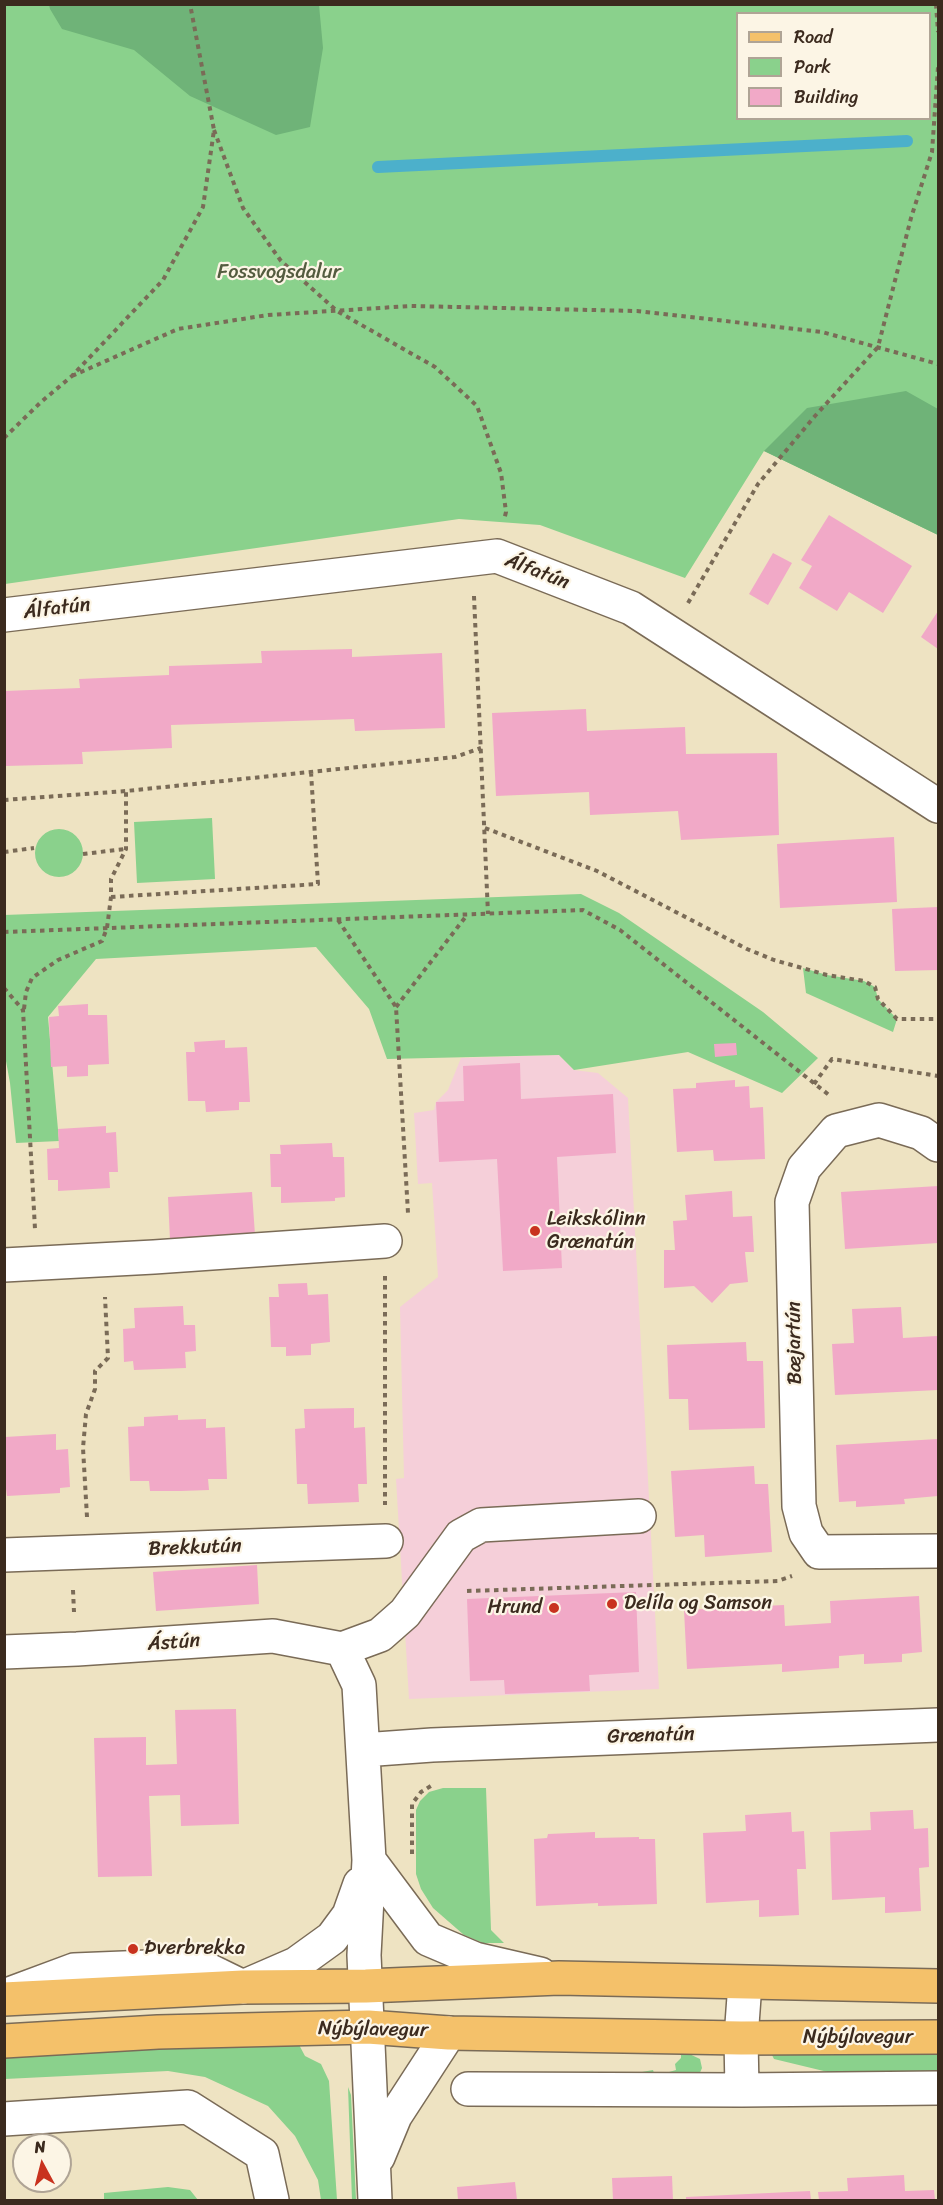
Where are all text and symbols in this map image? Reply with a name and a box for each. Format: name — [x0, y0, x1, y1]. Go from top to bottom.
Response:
legend — [736, 12, 931, 120]
text: Road — [794, 21, 833, 53]
text: Park — [794, 51, 831, 83]
text: Building — [794, 81, 858, 113]
park label: Fossvogsdalur — [217, 261, 341, 285]
street label: Álfatún — [501, 549, 573, 595]
street label: Álfatún — [22, 593, 92, 625]
place label: Leikskólinn Grænatún — [547, 1208, 645, 1255]
marker: Leikskólinn Grænatún — [528, 1224, 542, 1238]
street label: Bæjartún — [782, 1301, 808, 1385]
street label: Brekkutún — [148, 1534, 242, 1562]
place label: Delíla og Samson — [624, 1592, 772, 1616]
place label: Hrund — [488, 1596, 542, 1620]
marker: Delíla og Samson — [605, 1597, 619, 1611]
marker: Hrund — [547, 1601, 561, 1615]
street label: Ástún — [147, 1629, 201, 1657]
street label: Grænatún — [607, 1722, 695, 1750]
place label: Þverbrekka — [145, 1937, 245, 1961]
marker: Þverbrekka — [126, 1942, 140, 1956]
street label: Nýbýlavegur — [318, 2017, 428, 2043]
street label: Nýbýlavegur — [803, 2026, 913, 2050]
text: N — [33, 2132, 47, 2162]
north arrow — [12, 2133, 72, 2193]

